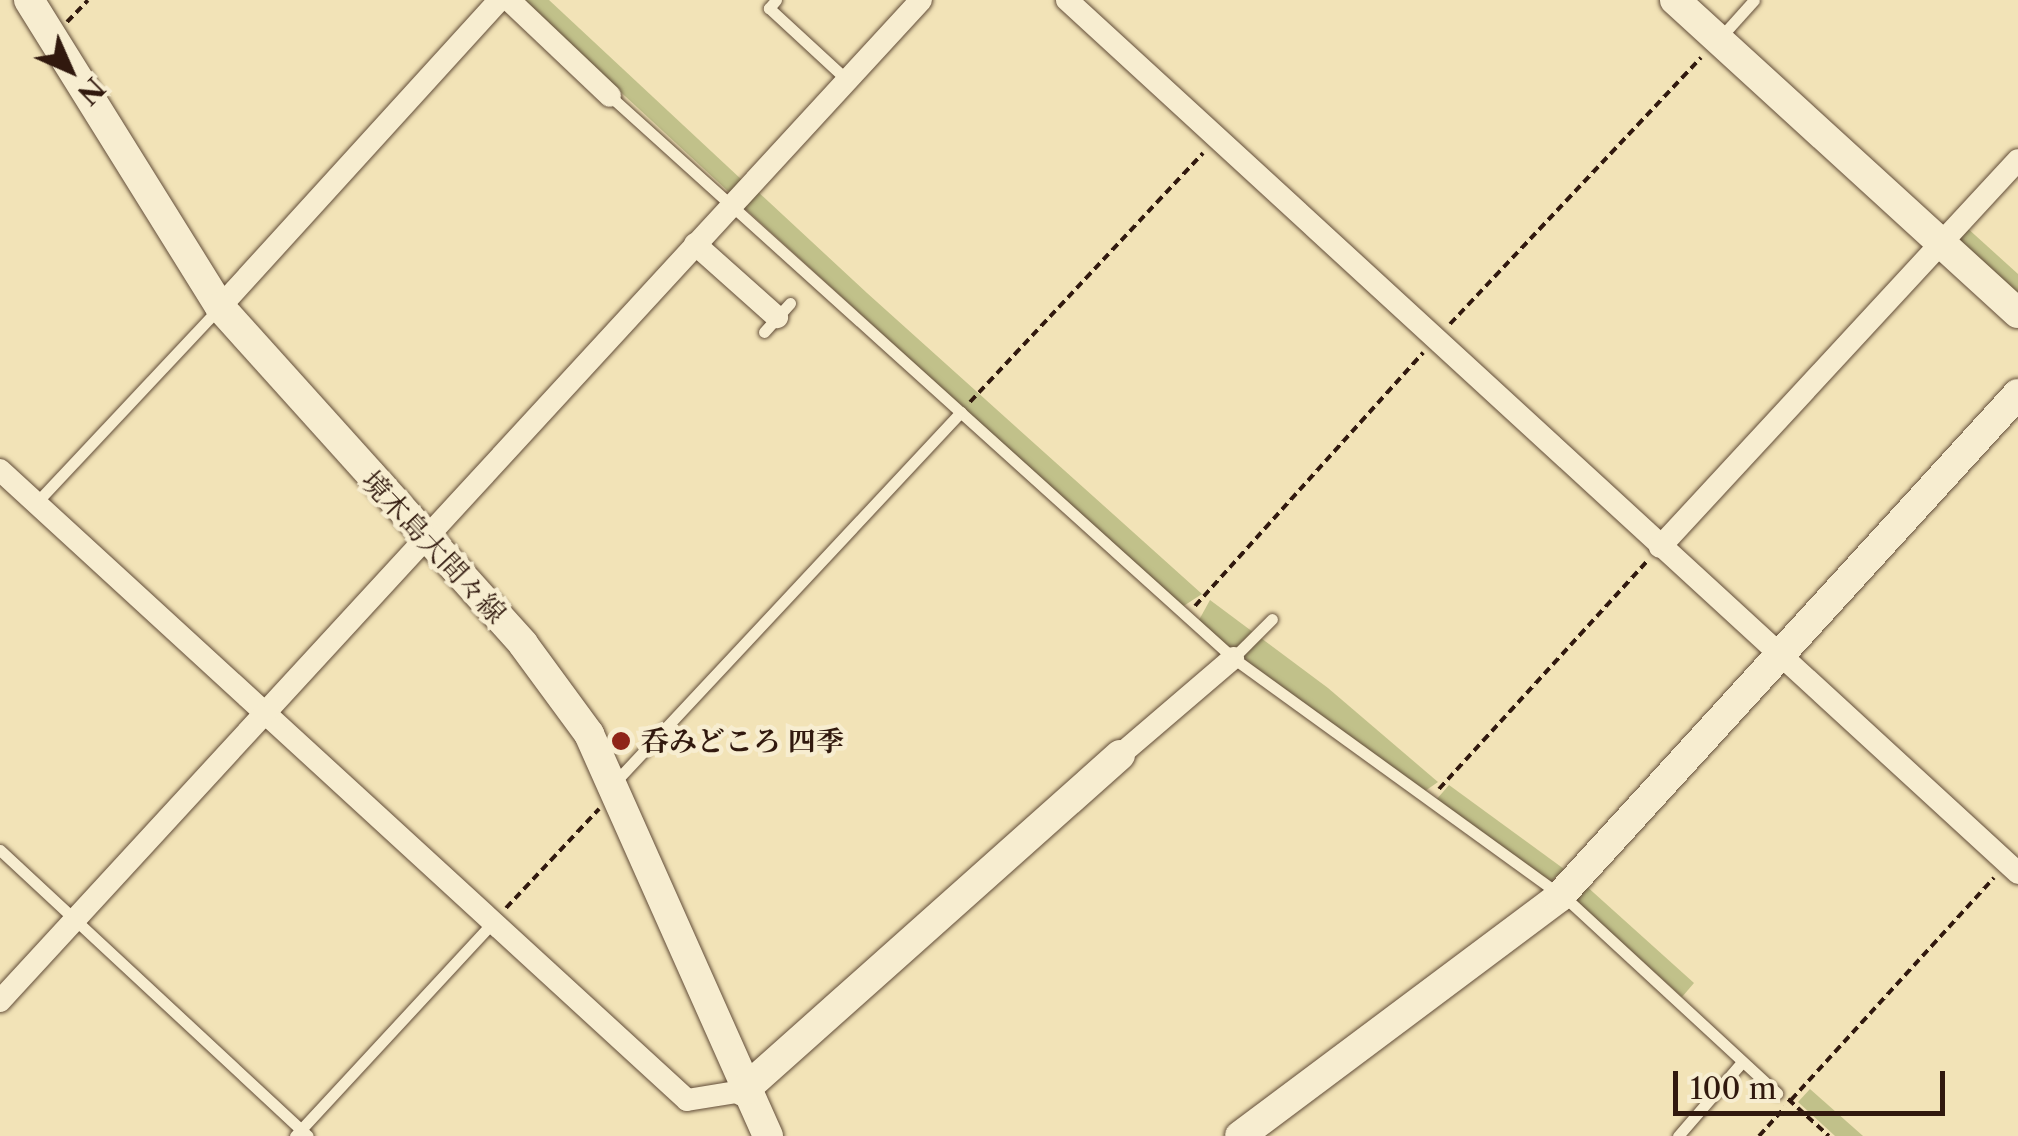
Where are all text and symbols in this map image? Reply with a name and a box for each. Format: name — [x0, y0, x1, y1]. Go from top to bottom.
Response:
north arrow — [20, 20, 120, 120]
text: N — [71, 71, 112, 112]
street label: 境木島大間々線 — [355, 464, 513, 630]
place label: 呑みどころ 四季 — [641, 724, 844, 758]
marker: 呑みどころ 四季 — [610, 730, 632, 752]
scale bar — [1678, 1051, 1950, 1113]
text: 100 m — [1690, 1070, 1777, 1107]

